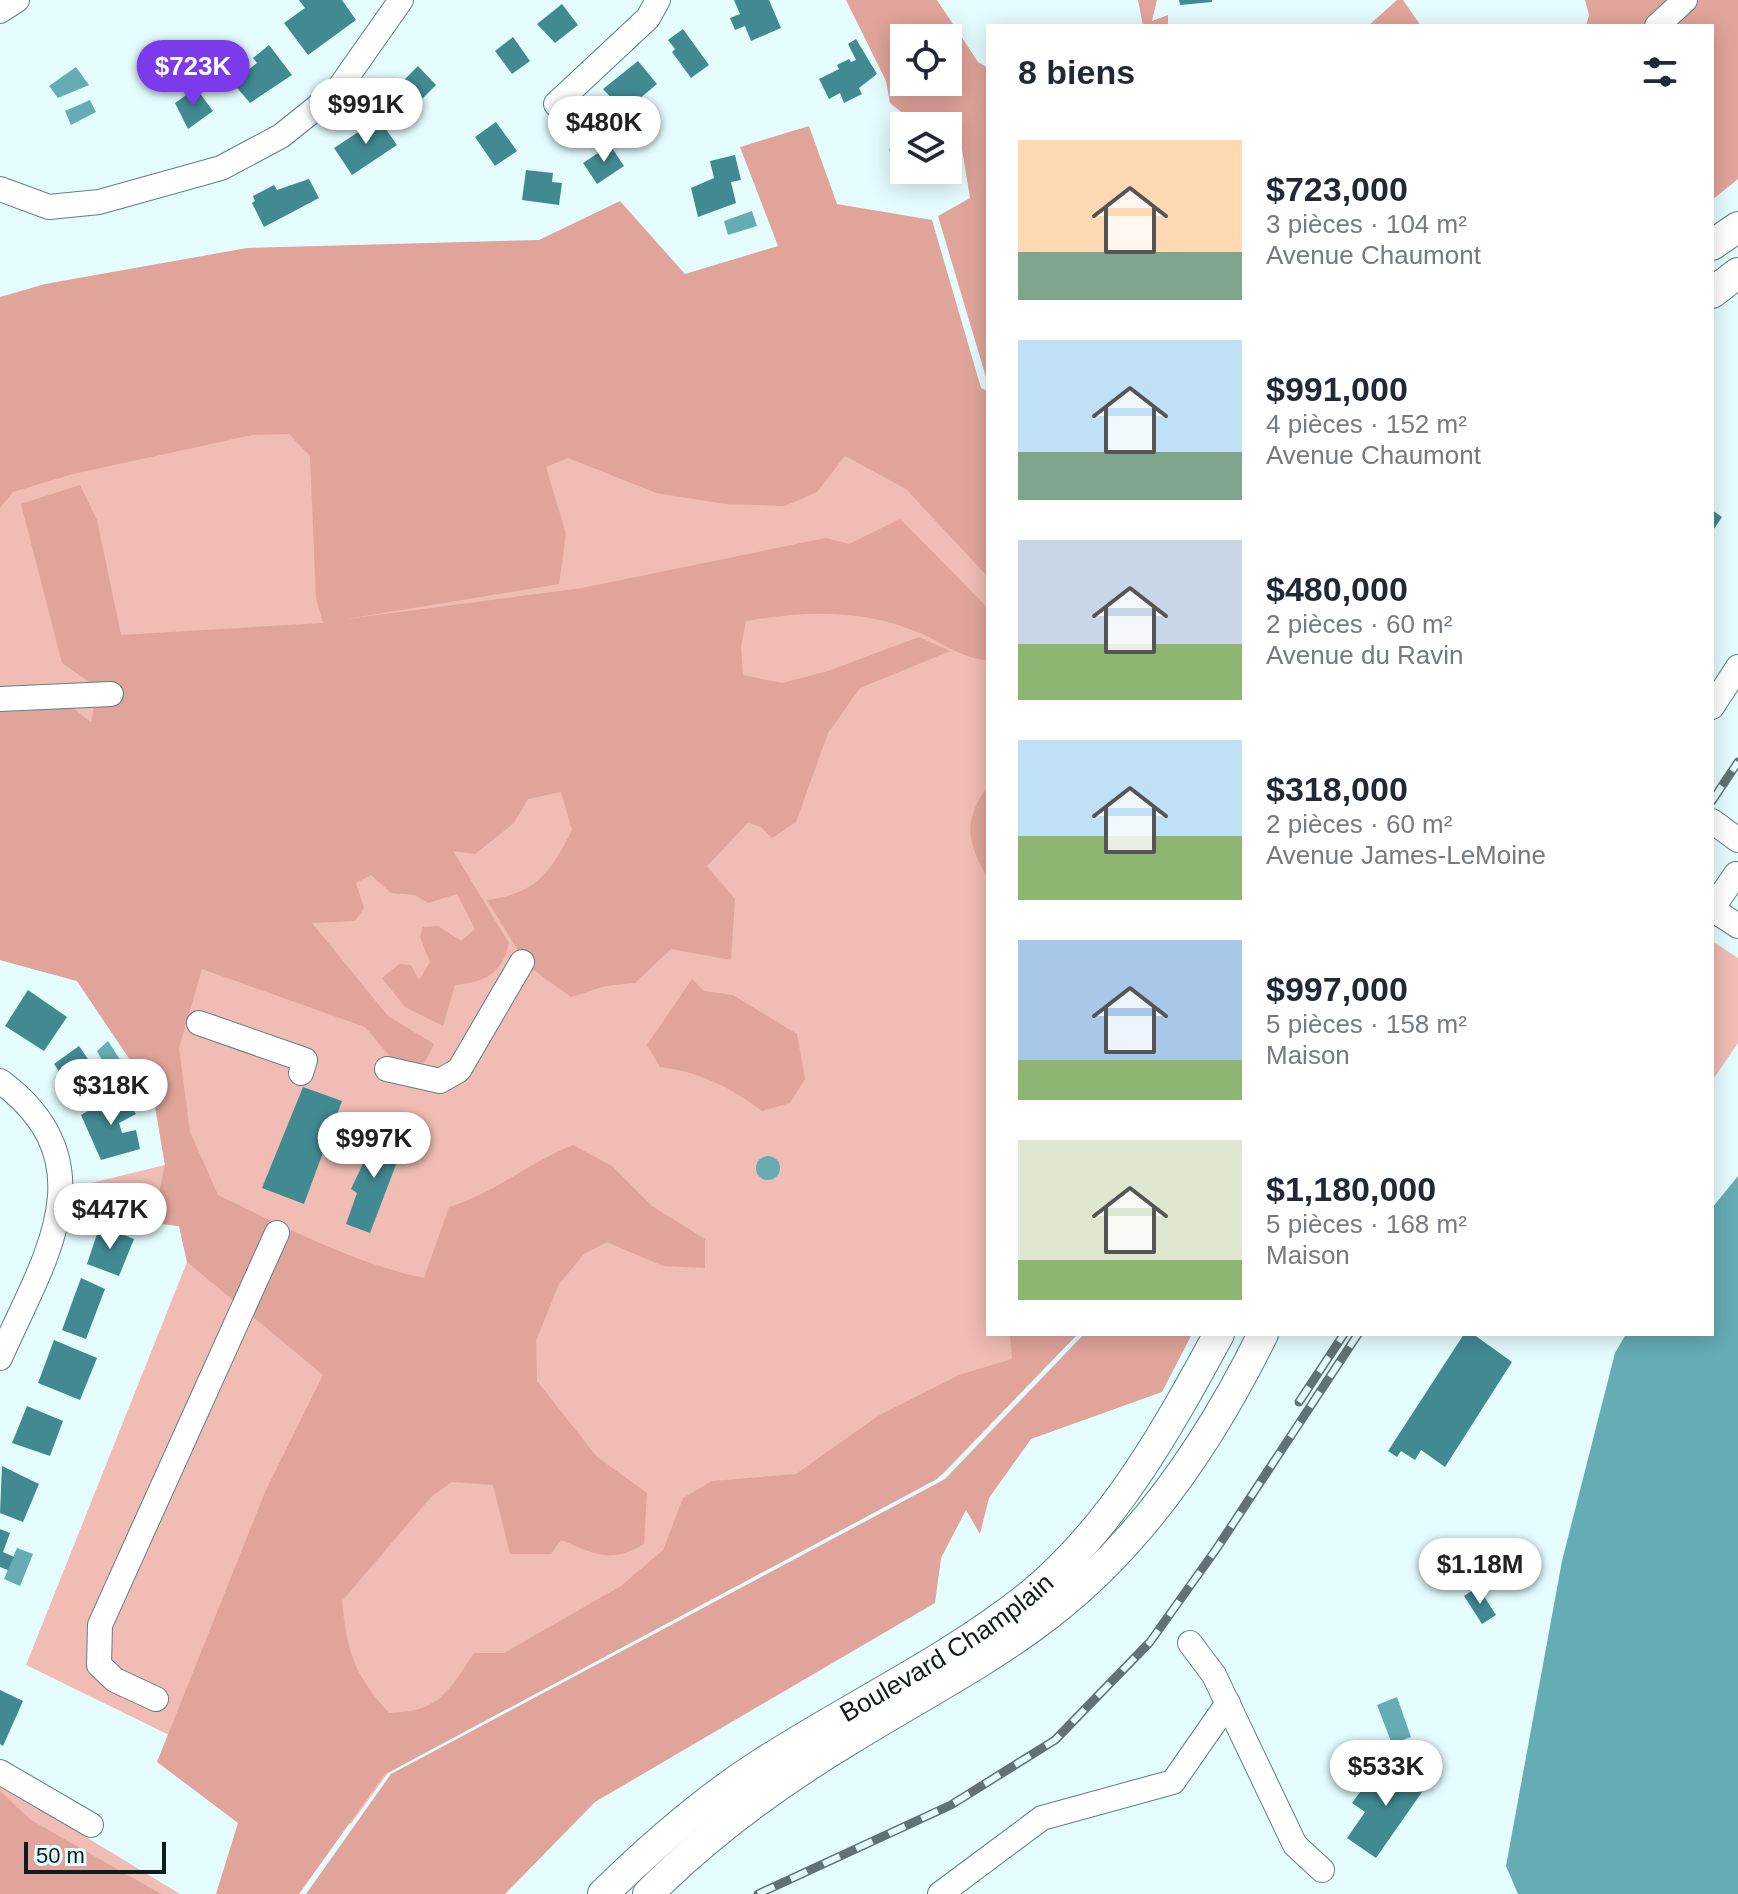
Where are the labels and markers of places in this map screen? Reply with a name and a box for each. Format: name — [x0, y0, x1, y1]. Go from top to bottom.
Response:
pin: $723K — [137, 40, 249, 108]
pin: $991K — [310, 78, 422, 146]
pin: $480K — [548, 96, 660, 164]
pin: $318K — [55, 1059, 167, 1127]
pin: $997K — [318, 1112, 430, 1180]
pin: $447K — [54, 1183, 166, 1251]
pin: $1.18M — [1415, 1538, 1545, 1606]
pin: $533K — [1330, 1740, 1442, 1808]

